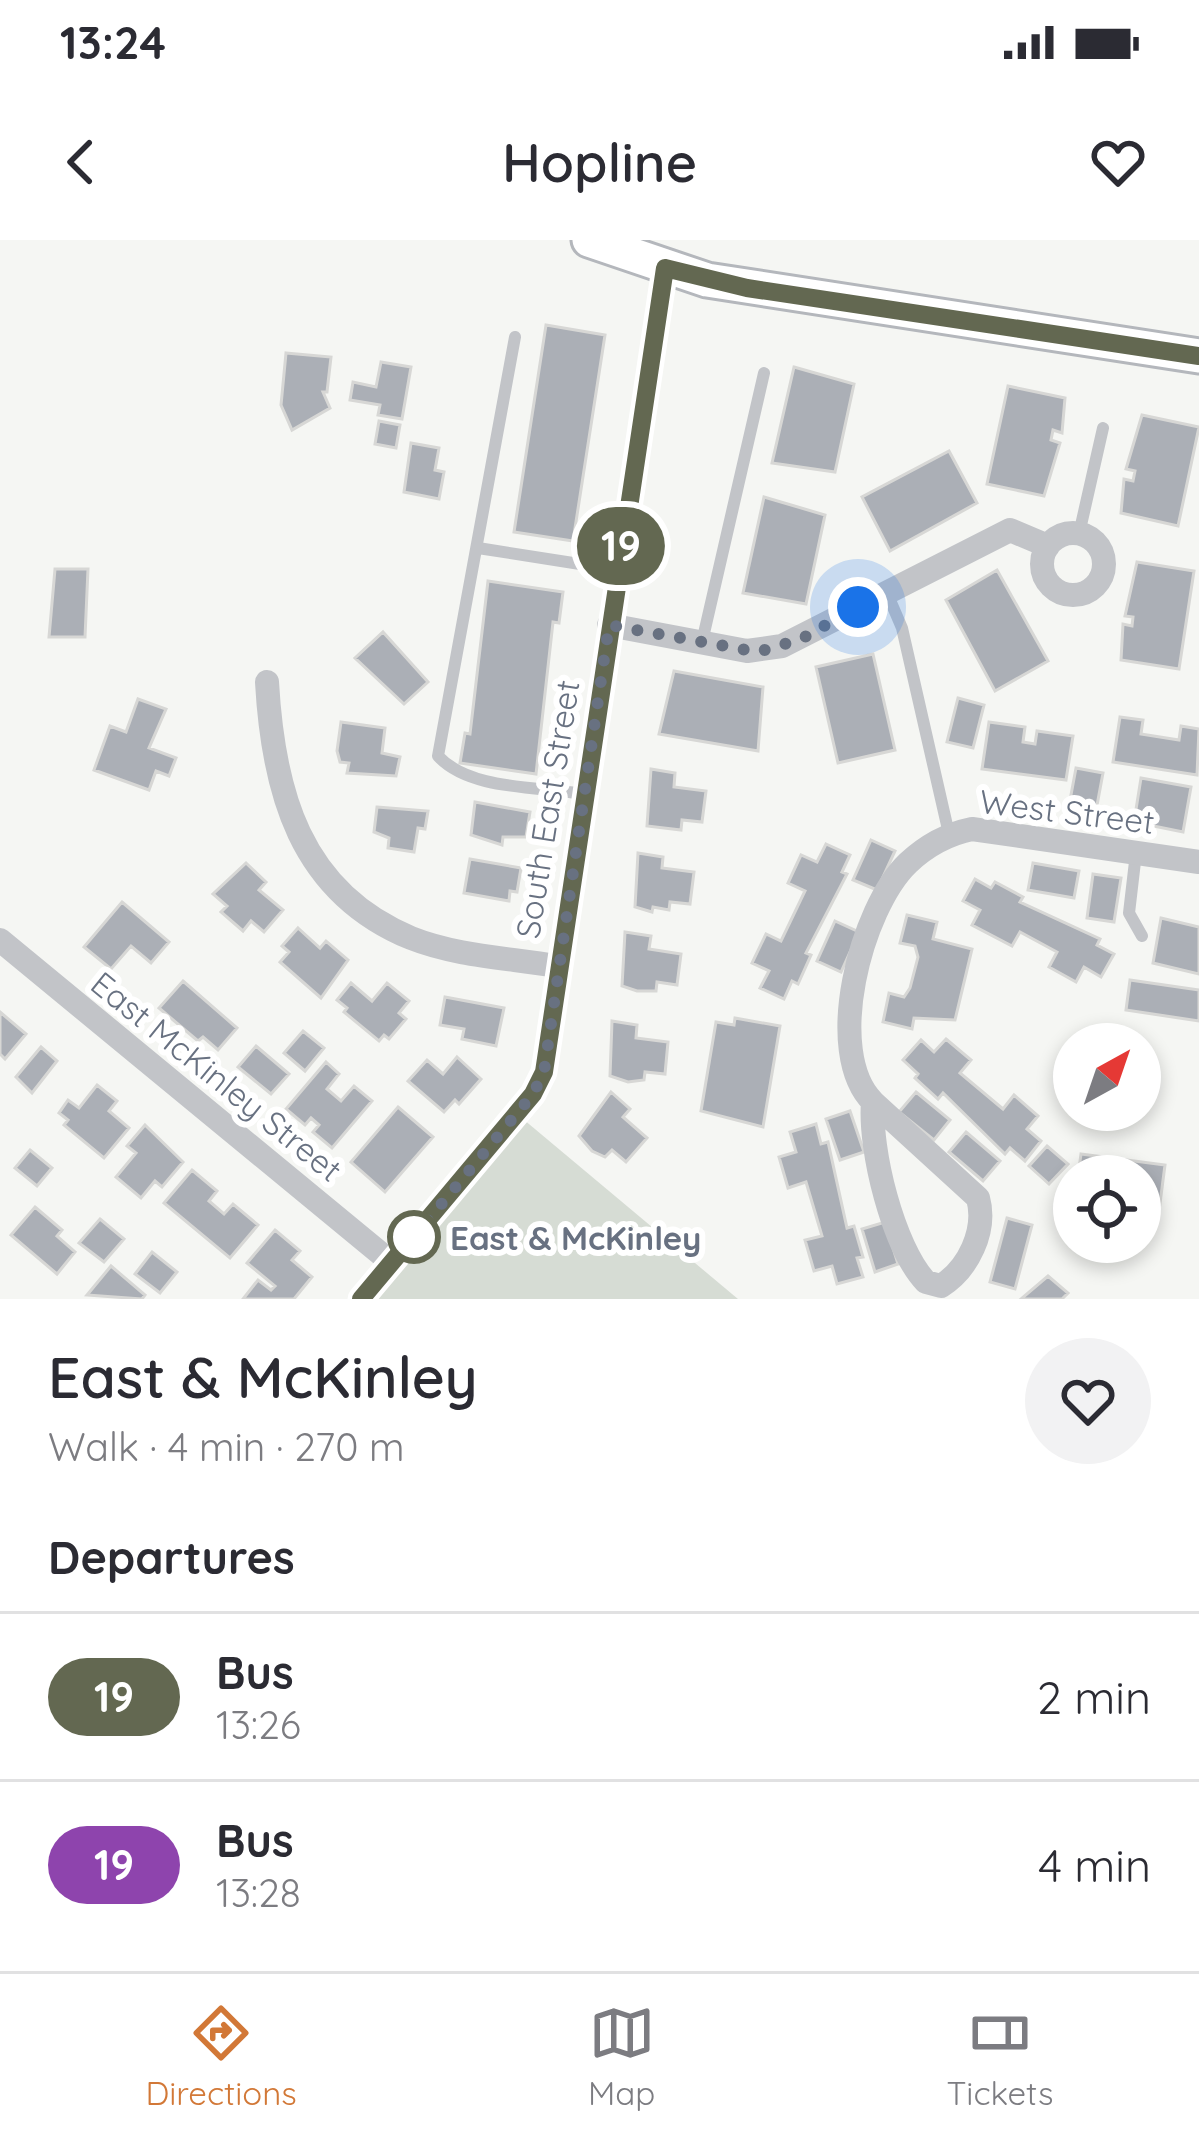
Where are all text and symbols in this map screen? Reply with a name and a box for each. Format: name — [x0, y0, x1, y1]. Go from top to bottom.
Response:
text: 13:24 — [60, 14, 166, 70]
text: Hopline — [502, 128, 697, 196]
icon: back — [48, 129, 114, 195]
icon: heart — [1085, 129, 1151, 195]
line badge: 19 — [567, 507, 675, 585]
text: 19 — [601, 519, 641, 572]
your location — [828, 577, 888, 637]
street label: South East Street — [506, 677, 588, 941]
street label: West Street — [977, 780, 1157, 842]
street label: East McKinley Street — [83, 962, 351, 1190]
north arrow — [1053, 1023, 1161, 1131]
map controls — [1053, 1023, 1161, 1263]
button: locate — [1053, 1155, 1161, 1263]
marker: East & McKinley — [389, 1212, 439, 1262]
place label: East & McKinley — [450, 1217, 701, 1258]
button: heart — [1025, 1338, 1151, 1464]
text: East & McKinley — [48, 1341, 478, 1412]
text: Walk · 4 min · 270 m — [48, 1422, 405, 1471]
text: Departures — [48, 1529, 295, 1585]
text: Bus — [216, 1644, 294, 1700]
text: 2 min — [1037, 1669, 1151, 1725]
text: 19 — [94, 1670, 134, 1723]
text: 13:26 — [216, 1700, 301, 1749]
text: Bus — [216, 1812, 294, 1868]
text: 4 min — [1038, 1837, 1151, 1893]
text: 19 — [94, 1838, 134, 1891]
text: 13:28 — [216, 1868, 301, 1917]
tab: Directions — [146, 2000, 297, 2113]
tab: Map — [588, 2000, 655, 2113]
tab: Tickets — [946, 2000, 1053, 2113]

